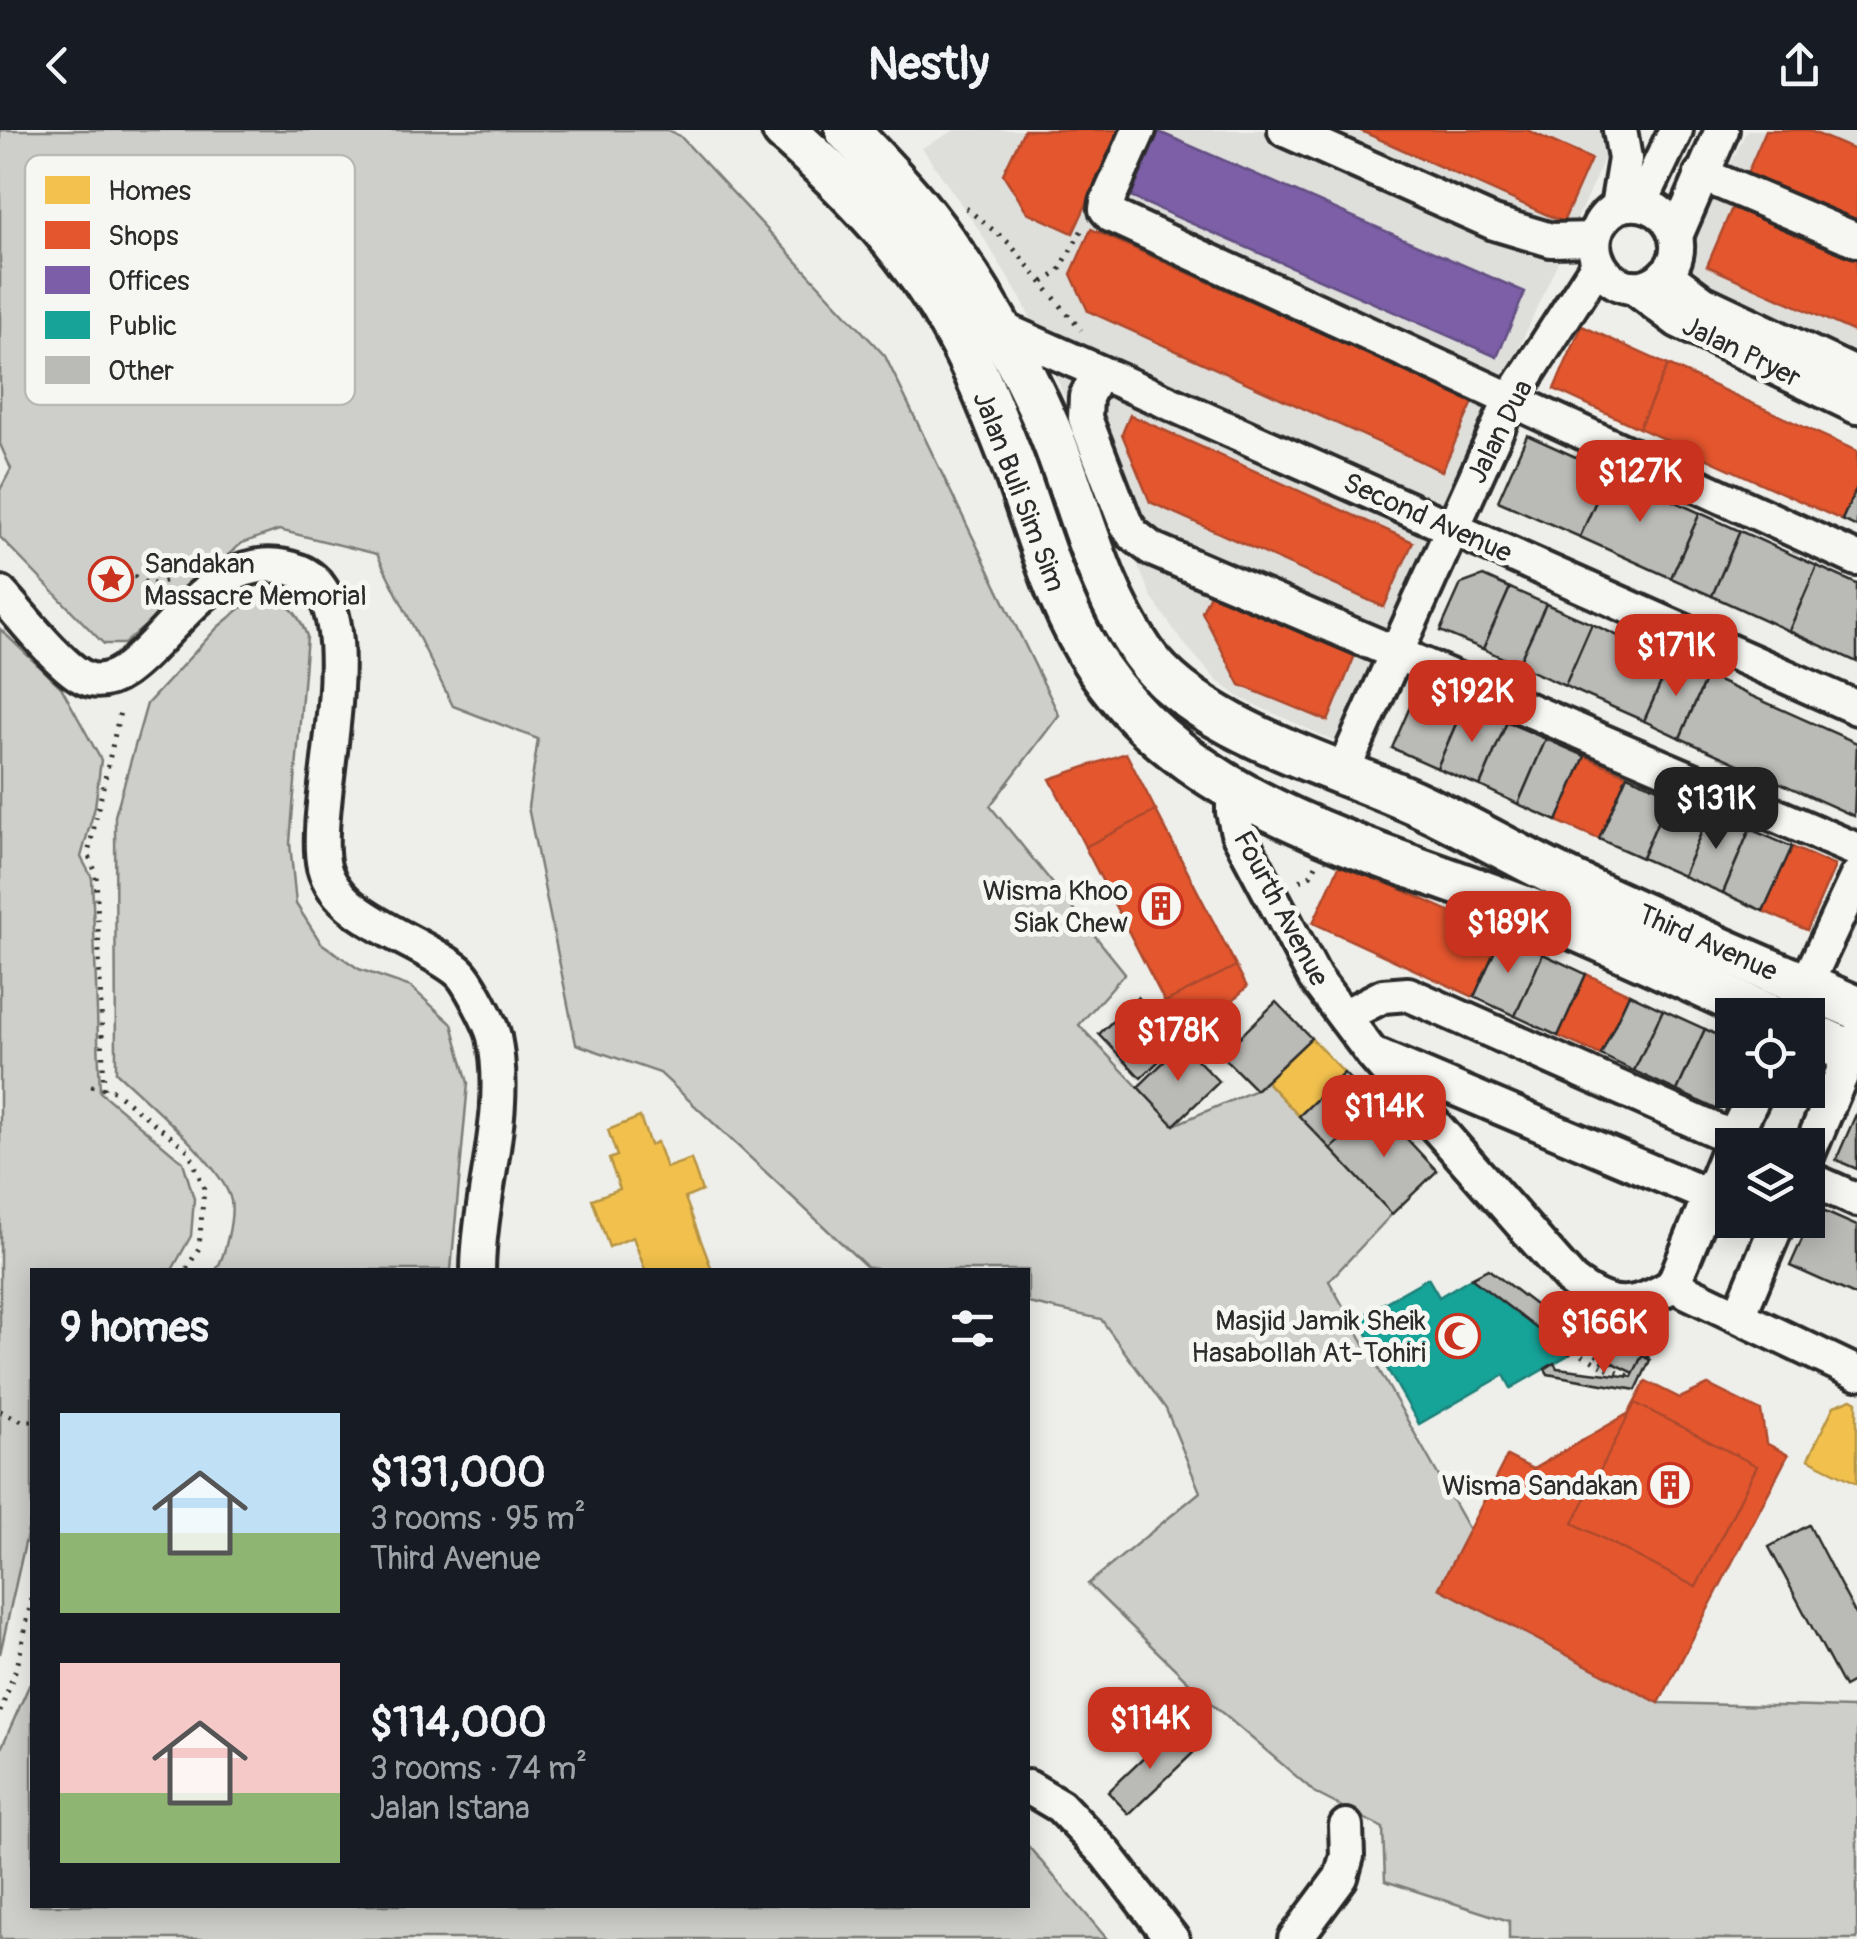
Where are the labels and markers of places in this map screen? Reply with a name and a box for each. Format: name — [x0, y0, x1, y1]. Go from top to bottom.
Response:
pin: $127K — [1570, 440, 1710, 525]
place label: Sandakan Massacre Memorial — [144, 547, 367, 614]
place icon: Sandakan Massacre Memorial — [88, 556, 134, 602]
pin: $171K — [1606, 614, 1746, 699]
pin: $192K — [1402, 660, 1542, 745]
pin: $131K — [1646, 767, 1786, 852]
place label: Wisma Khoo Siak Chew — [983, 874, 1128, 941]
building icon: Wisma Khoo Siak Chew — [1138, 883, 1184, 929]
pin: $189K — [1438, 891, 1578, 976]
pin: $178K — [1108, 999, 1248, 1084]
pin: $114K — [1314, 1075, 1454, 1160]
pin: $166K — [1534, 1291, 1674, 1376]
place label: Masjid Jamik Sheik Hasabollah At-Tohiri — [1191, 1304, 1426, 1371]
mosque icon: Masjid Jamik Sheik Hasabollah At-Tohiri — [1435, 1313, 1481, 1359]
building icon: Wisma Sandakan — [1647, 1462, 1693, 1508]
place label: Wisma Sandakan — [1442, 1469, 1638, 1504]
pin: $114K — [1080, 1687, 1220, 1772]

